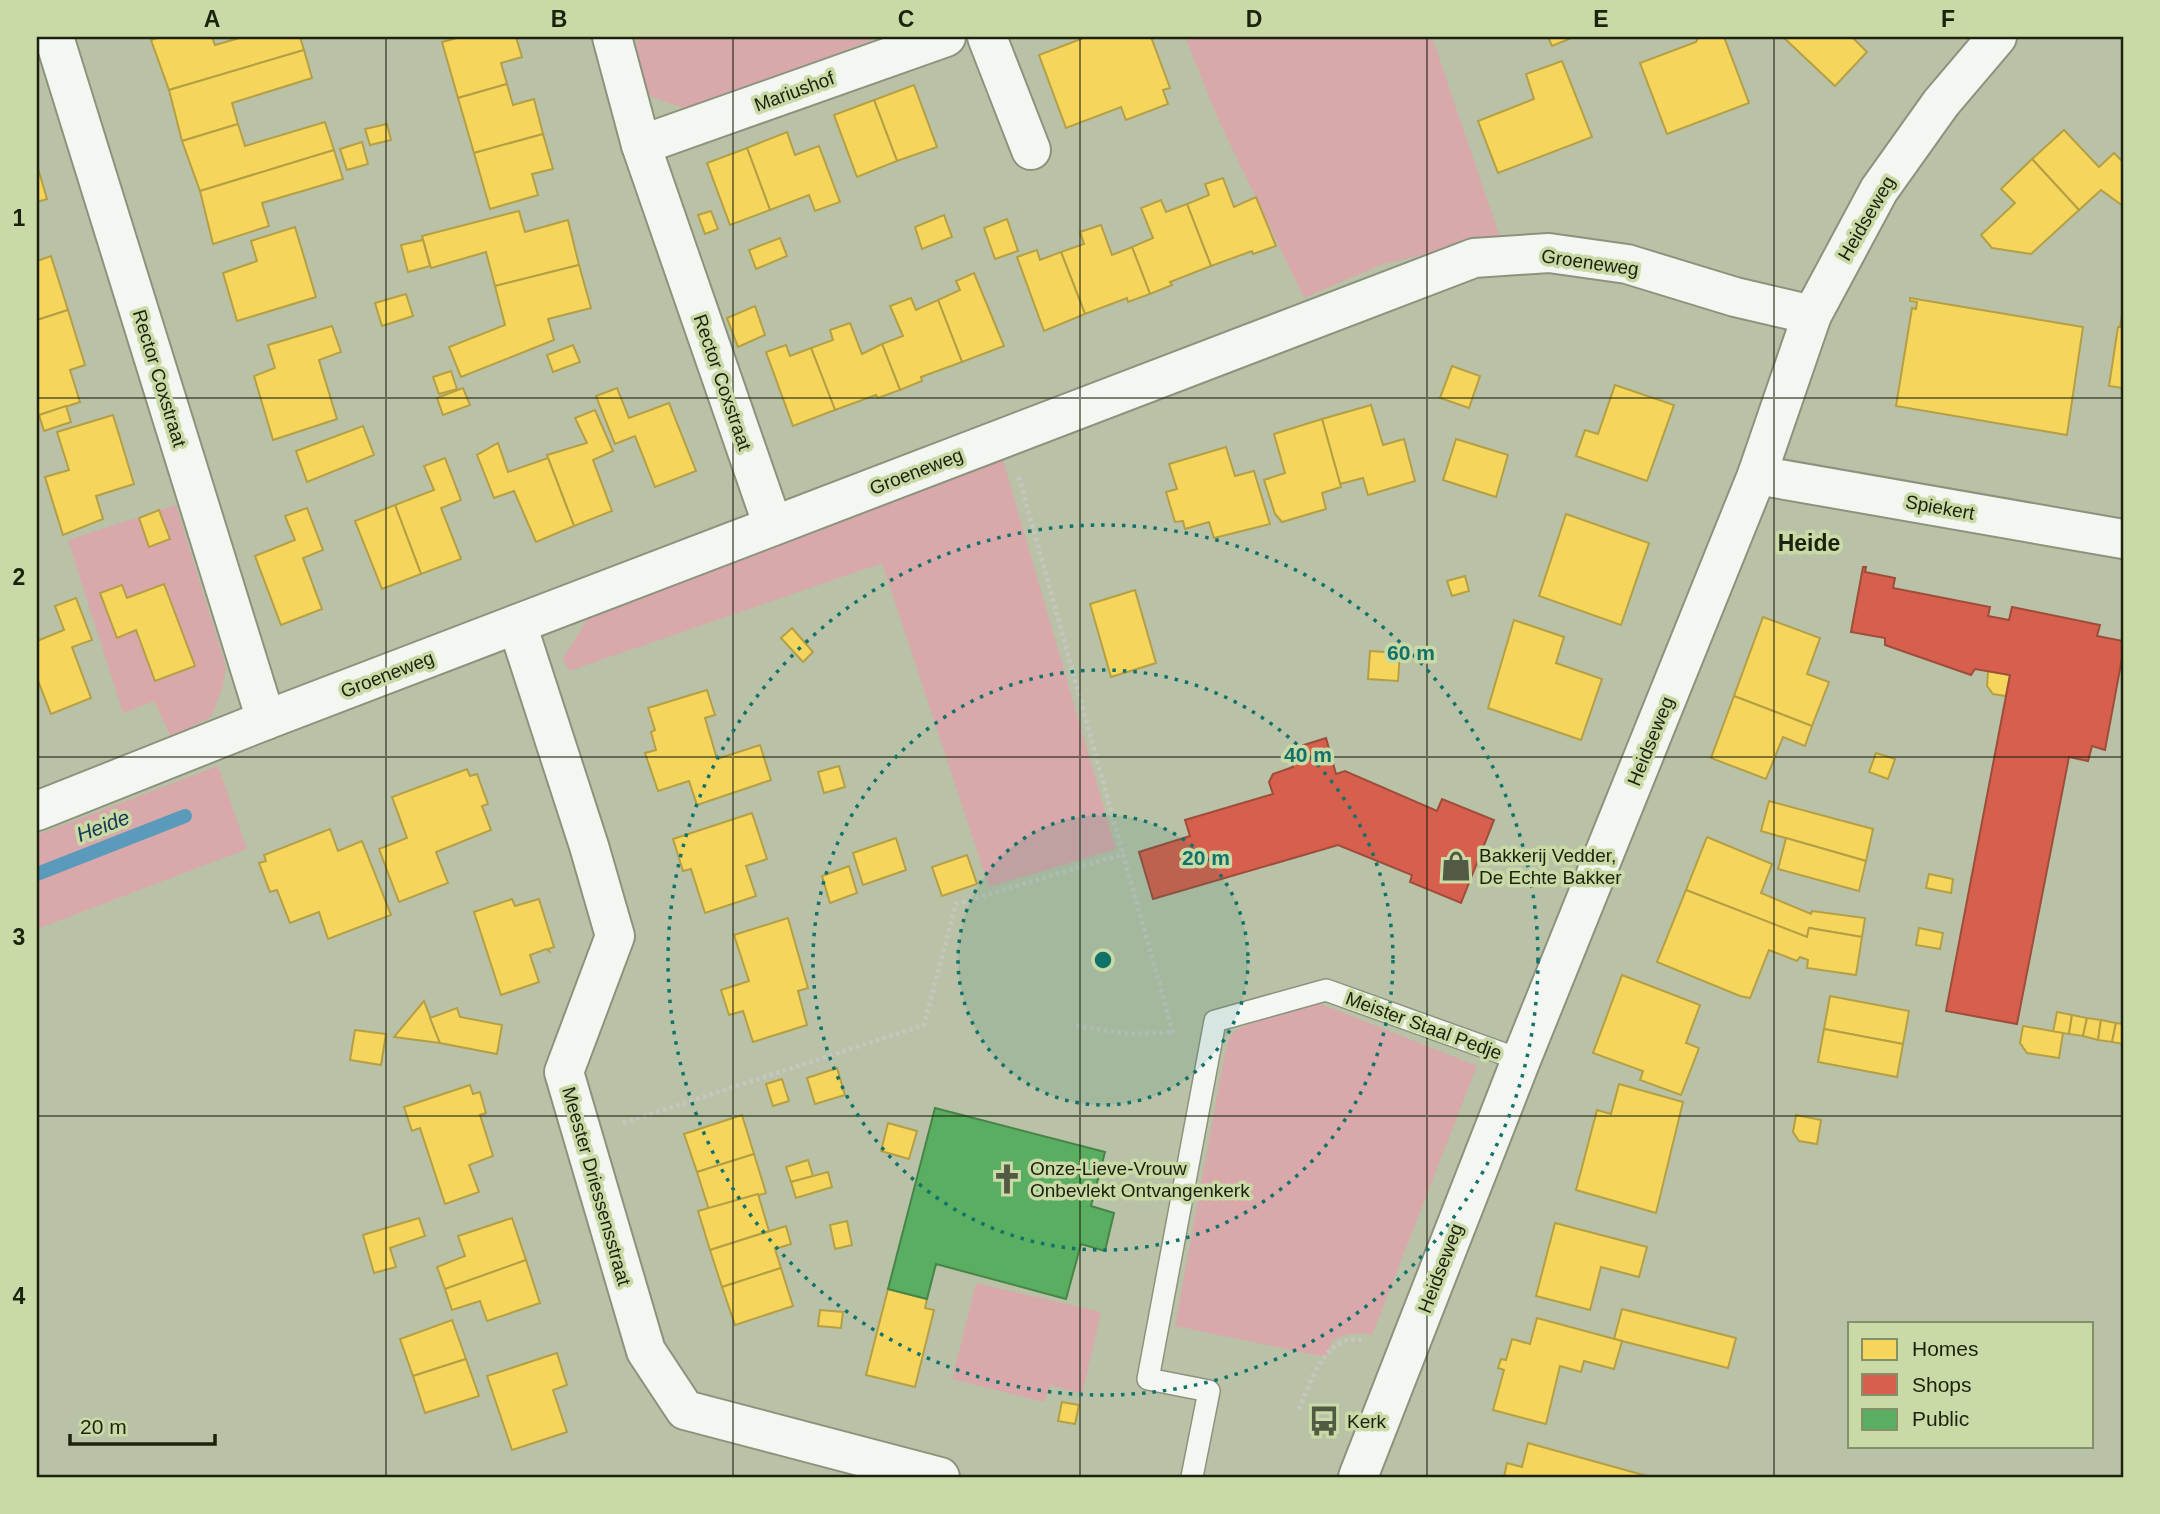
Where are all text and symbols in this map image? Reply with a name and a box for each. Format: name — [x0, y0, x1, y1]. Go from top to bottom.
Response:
text: A — [204, 6, 220, 32]
text: B — [551, 6, 567, 32]
text: C — [898, 6, 914, 32]
text: D — [1246, 6, 1262, 32]
text: E — [1593, 6, 1609, 32]
text: F — [1941, 6, 1955, 32]
street label: Mariushof — [751, 67, 838, 116]
street label: Heidseweg — [1834, 172, 1899, 264]
text: 1 — [13, 205, 26, 231]
street label: Groeneweg — [1540, 245, 1640, 280]
street label: Rector Coxstraat — [129, 307, 191, 450]
street label: Rector Coxstraat — [689, 311, 756, 454]
street label: Groeneweg — [867, 444, 966, 499]
street label: Spiekert — [1904, 491, 1977, 524]
district label: Heide — [1778, 530, 1840, 556]
text: 2 — [13, 564, 25, 590]
text: 60 m — [1387, 641, 1435, 664]
street label: Groeneweg — [338, 647, 437, 702]
street label: Heidseweg — [1623, 694, 1678, 789]
text: 40 m — [1284, 743, 1332, 766]
water label: Heide — [73, 805, 133, 846]
place label: Bakkerij Vedder, De Echte Bakker — [1479, 845, 1622, 888]
text: 20 m — [1182, 846, 1230, 869]
shop icon: Bakkerij Vedder, De Echte Bakker — [1439, 849, 1473, 883]
text: 3 — [13, 924, 25, 950]
centre of rings — [1091, 948, 1115, 972]
street label: Meister Staal Pedje — [1343, 987, 1505, 1064]
street label: Meester Driessensstraat — [558, 1084, 635, 1289]
place label: Onze-Lieve-Vrouw Onbevlekt Ontvangenkerk — [1030, 1158, 1250, 1201]
church icon: Onze-Lieve-Vrouw Onbevlekt Ontvangenkerk — [990, 1162, 1024, 1196]
street label: Heidseweg — [1414, 1221, 1467, 1316]
text: 4 — [13, 1283, 26, 1309]
legend — [1848, 1322, 2094, 1448]
text: Homes — [1912, 1337, 1979, 1360]
text: Shops — [1912, 1373, 1972, 1396]
scale bar — [70, 1402, 215, 1446]
bus stop icon: Kerk — [1307, 1404, 1341, 1438]
text: Public — [1912, 1407, 1969, 1430]
place label: Kerk — [1347, 1411, 1387, 1432]
text: 20 m — [80, 1415, 127, 1438]

